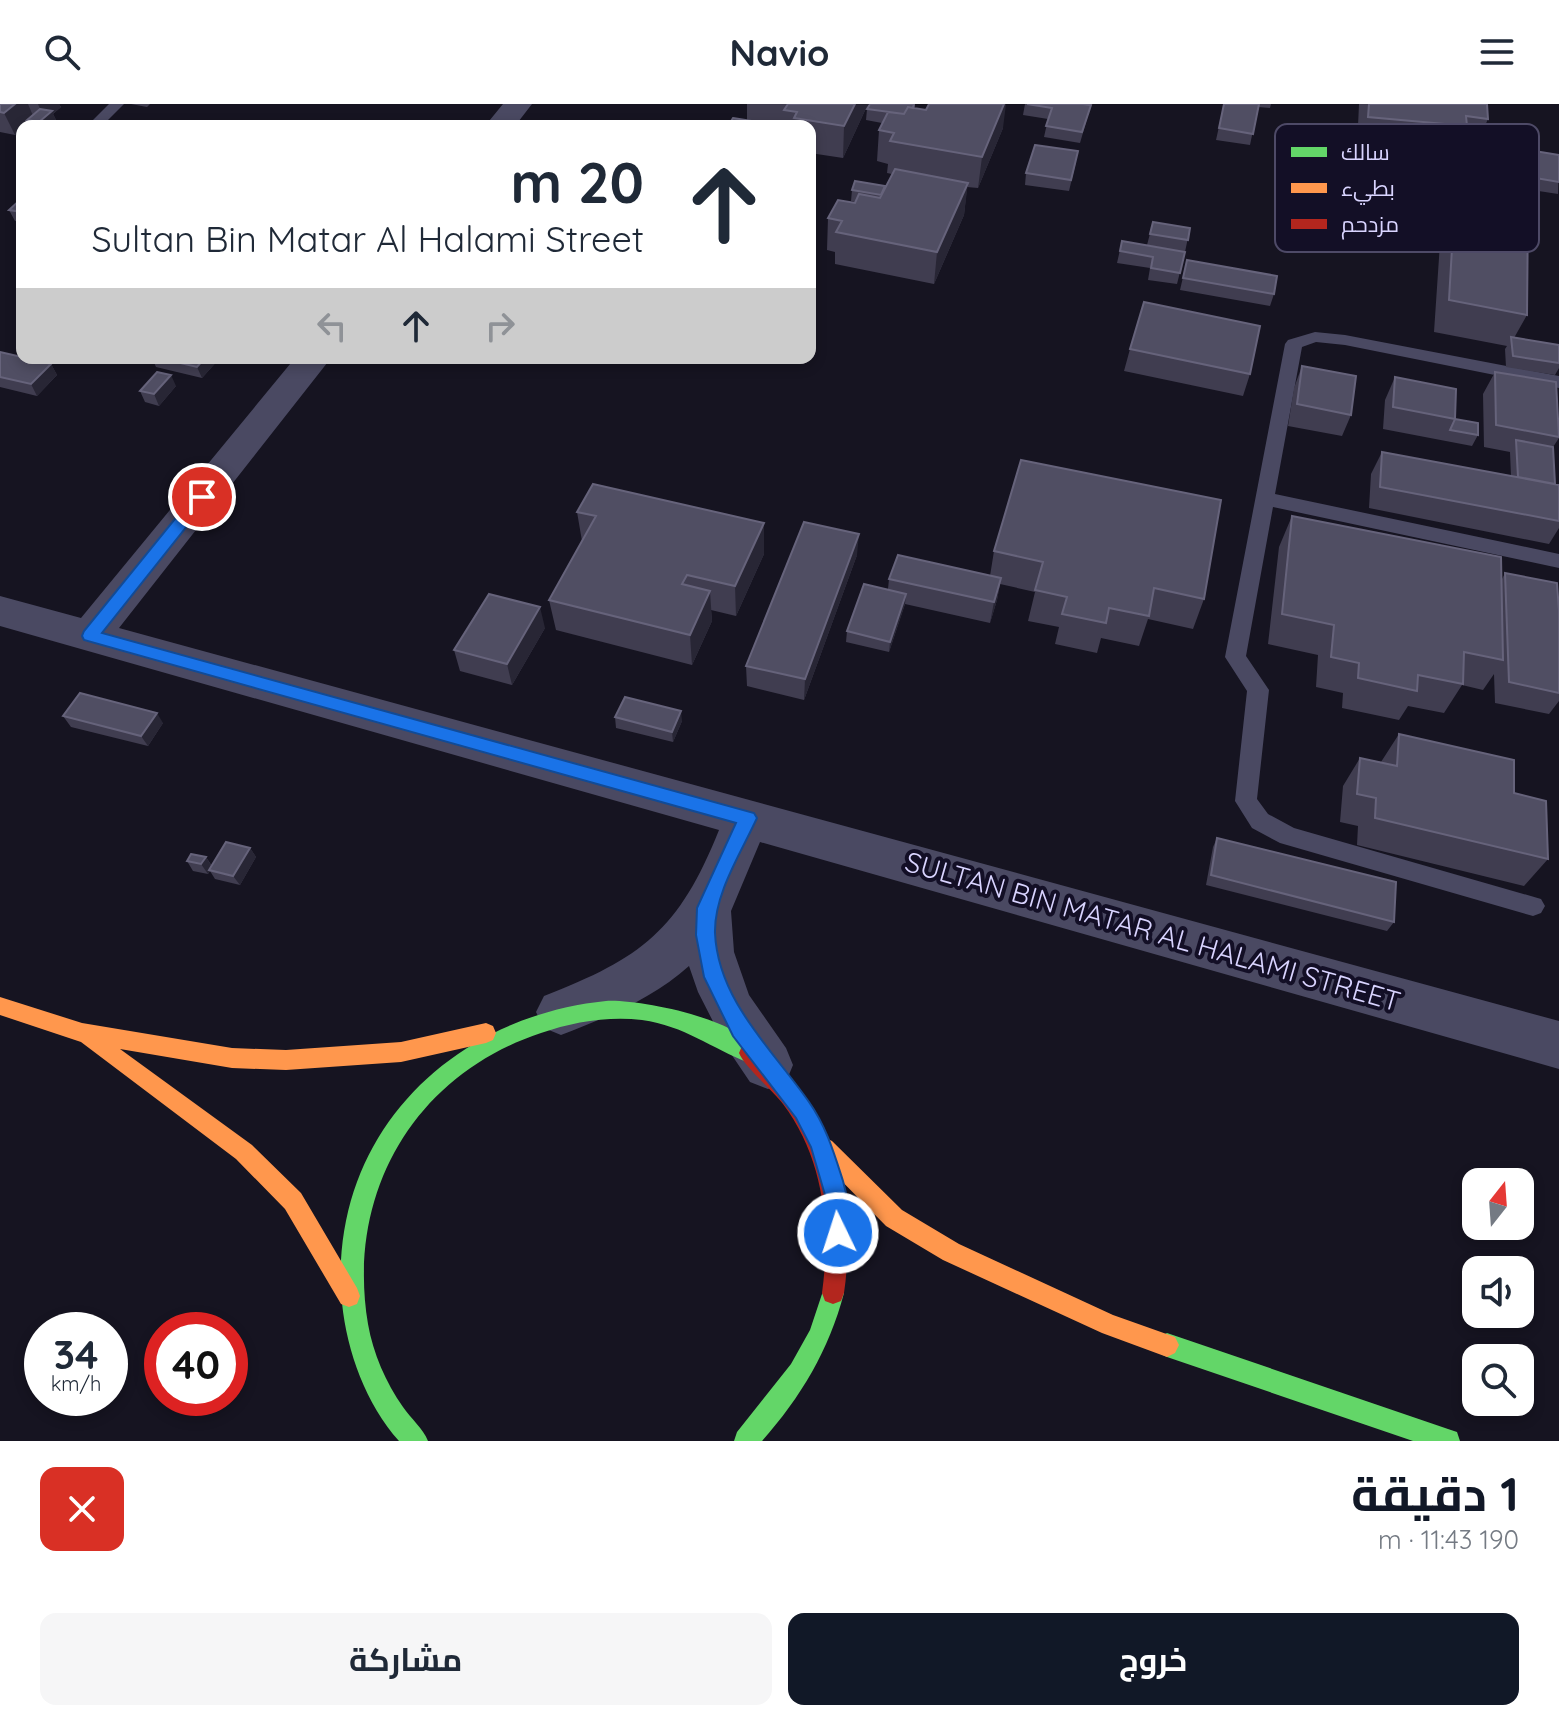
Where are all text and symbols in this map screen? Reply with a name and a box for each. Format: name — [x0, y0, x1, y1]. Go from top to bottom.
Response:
icon: search — [40, 30, 84, 74]
text: Navio — [730, 30, 829, 75]
icon: menu — [1475, 30, 1519, 74]
legend — [1275, 124, 1539, 252]
text: سالك — [1341, 138, 1390, 166]
text: 20 m — [510, 147, 644, 217]
icon: ahead — [672, 152, 776, 256]
text: بطيء — [1341, 174, 1395, 205]
text: مزدحم — [1341, 210, 1399, 240]
text: Sultan Bin Matar Al Halami Street — [91, 216, 644, 261]
icon: left — [310, 304, 354, 348]
icon: ahead — [394, 304, 438, 348]
icon: right — [478, 304, 522, 348]
pin — [168, 463, 236, 531]
icon: arrive — [180, 475, 224, 519]
street label: SULTAN BIN MATAR AL HALAMI STREET — [901, 843, 1405, 1019]
north arrow — [1462, 1168, 1534, 1240]
map controls — [1462, 1168, 1534, 1416]
position arrow — [796, 1191, 880, 1275]
button: sound — [1462, 1256, 1534, 1328]
speed limit sign: 40 — [144, 1312, 248, 1416]
text: 34 — [54, 1329, 99, 1379]
button: search — [1462, 1344, 1534, 1416]
text: km/h — [51, 1371, 101, 1396]
text: 1 دقيقة — [1351, 1463, 1519, 1523]
button: close — [40, 1467, 124, 1551]
text: 190 m · 11:43 — [1378, 1523, 1519, 1556]
button: مشاركة — [40, 1613, 772, 1705]
button: خروج — [788, 1613, 1519, 1705]

